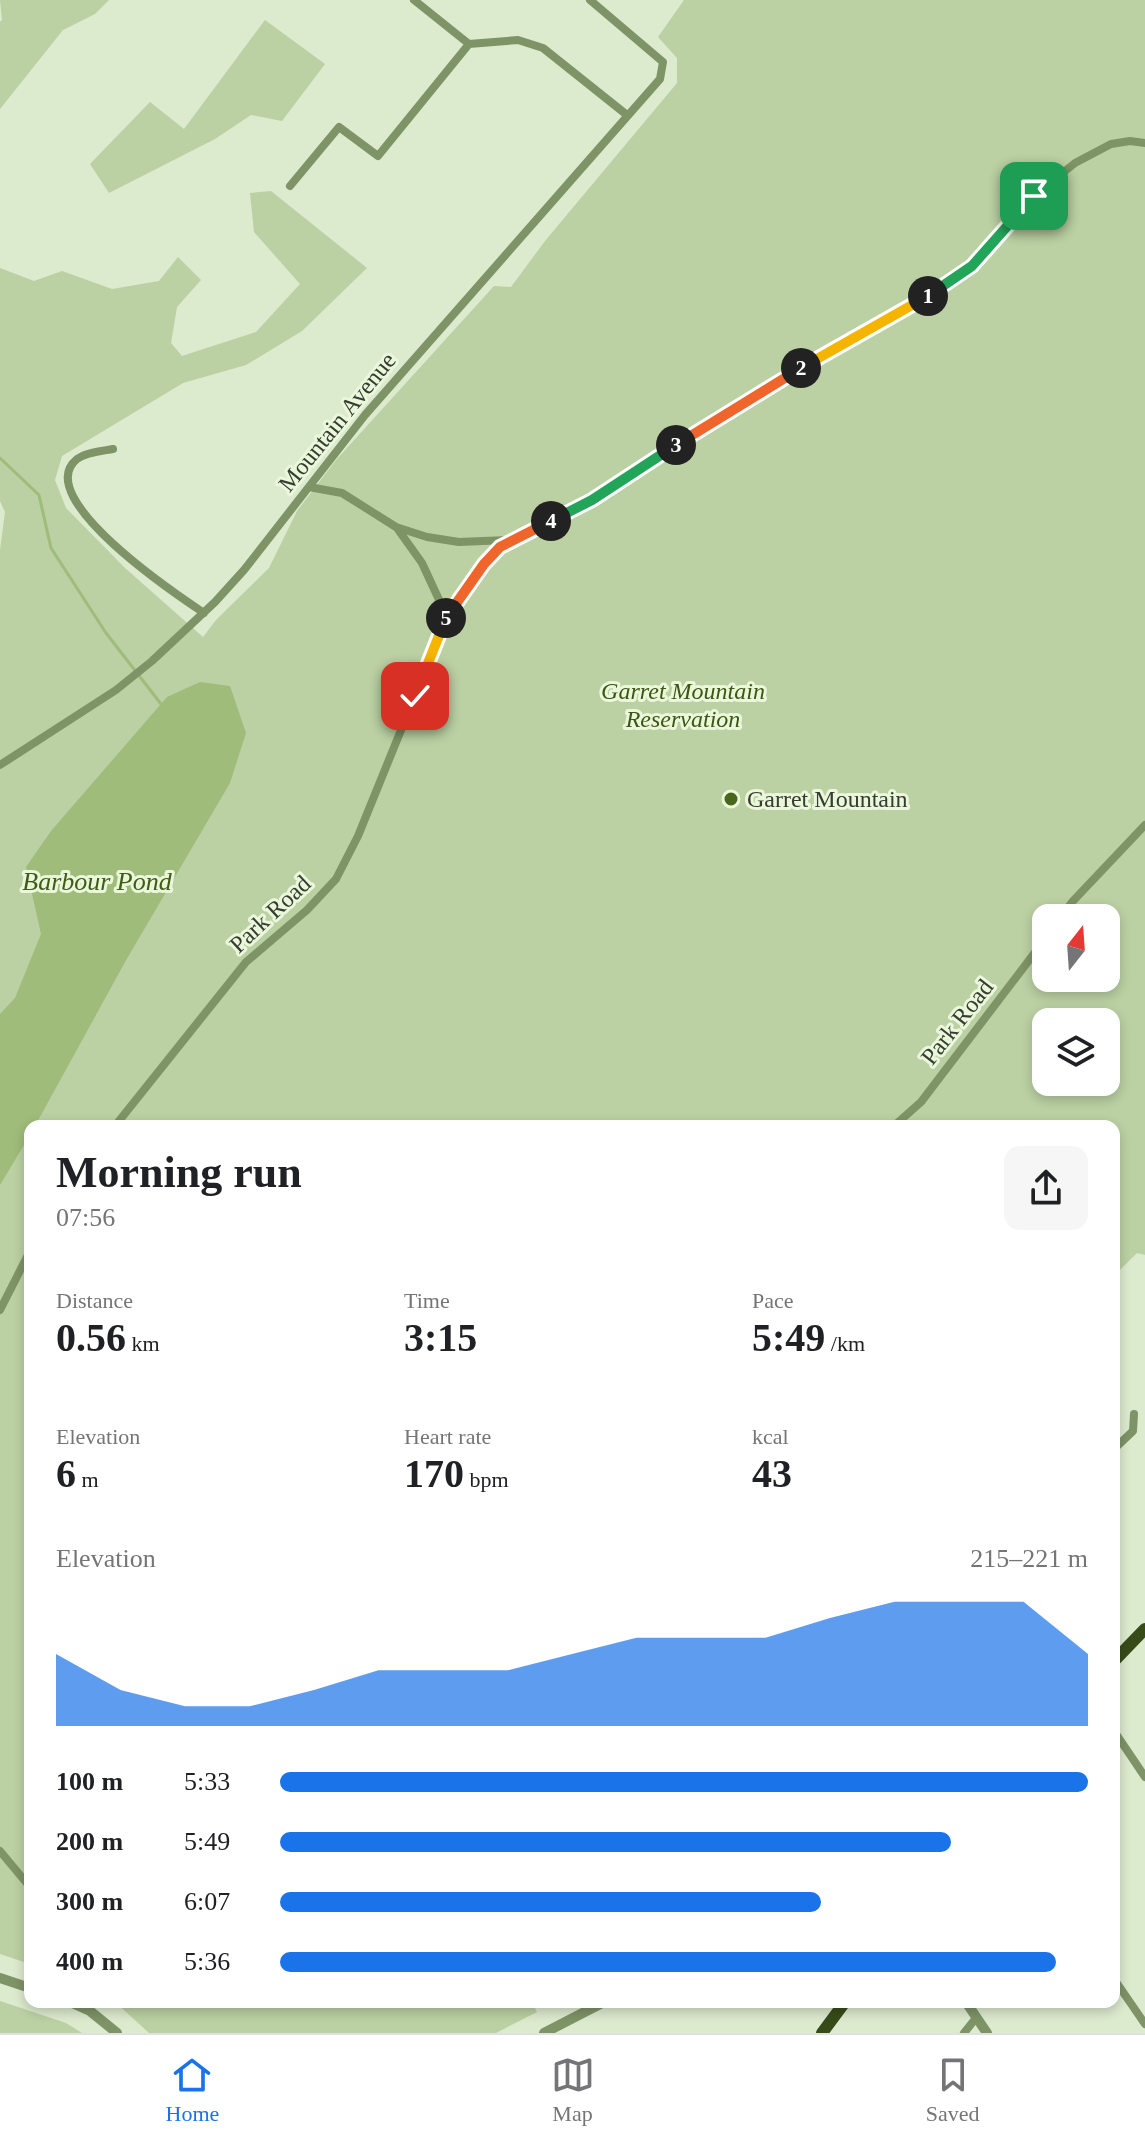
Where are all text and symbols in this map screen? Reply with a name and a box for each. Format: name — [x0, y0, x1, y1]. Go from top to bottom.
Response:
pin — [1000, 162, 1068, 230]
icon: arrive — [1012, 174, 1056, 218]
pin: 1 — [908, 276, 948, 316]
text: 1 — [923, 283, 934, 308]
street label: Mountain Avenue — [273, 347, 401, 497]
pin: 2 — [781, 348, 821, 388]
text: 2 — [796, 355, 807, 380]
pin: 3 — [656, 425, 696, 465]
text: 3 — [671, 432, 682, 457]
pin: 4 — [531, 501, 571, 541]
text: 4 — [546, 508, 557, 533]
pin: 5 — [426, 598, 466, 638]
text: 5 — [441, 605, 452, 630]
pin — [381, 662, 449, 730]
icon: check — [393, 674, 437, 718]
park label: Garret Mountain Reservation — [601, 678, 765, 732]
place label: Garret Mountain — [747, 786, 908, 812]
marker: Garret Mountain — [722, 790, 740, 808]
water label: Barbour Pond — [22, 867, 173, 896]
street label: Park Road — [224, 870, 316, 958]
north arrow — [1032, 904, 1120, 992]
map controls — [1032, 904, 1120, 1096]
street label: Park Road — [916, 974, 998, 1070]
button: layers — [1032, 1008, 1120, 1096]
button: share — [1004, 1146, 1088, 1230]
text: Morning run — [56, 1148, 302, 1197]
text: 07:56 — [56, 1203, 115, 1232]
text: Distance — [56, 1288, 133, 1313]
text: Time — [404, 1288, 450, 1313]
text: Pace — [752, 1288, 794, 1313]
text: 0.56 — [56, 1315, 126, 1360]
text: 3:15 — [404, 1315, 477, 1360]
text: 5:49 — [752, 1315, 825, 1360]
text: km — [126, 1331, 160, 1356]
text: /km — [825, 1331, 865, 1356]
text: Elevation — [56, 1424, 140, 1449]
text: Heart rate — [404, 1424, 491, 1449]
text: kcal — [752, 1424, 789, 1449]
text: 6 — [56, 1451, 76, 1496]
text: 170 — [404, 1451, 464, 1496]
text: 43 — [752, 1451, 792, 1496]
text: m — [76, 1467, 99, 1492]
text: bpm — [464, 1467, 509, 1492]
text: Elevation — [56, 1544, 156, 1573]
text: 215–221 m — [970, 1544, 1088, 1573]
text: 100 m — [56, 1767, 123, 1796]
text: 5:33 — [184, 1767, 230, 1796]
text: 200 m — [56, 1827, 123, 1856]
text: 5:49 — [184, 1827, 230, 1856]
text: 300 m — [56, 1887, 123, 1916]
text: 6:07 — [184, 1887, 230, 1916]
text: 400 m — [56, 1947, 123, 1976]
text: 5:36 — [184, 1947, 230, 1976]
tab: Home — [166, 2053, 219, 2127]
tab: Map — [551, 2053, 595, 2127]
tab: Saved — [926, 2053, 979, 2127]

